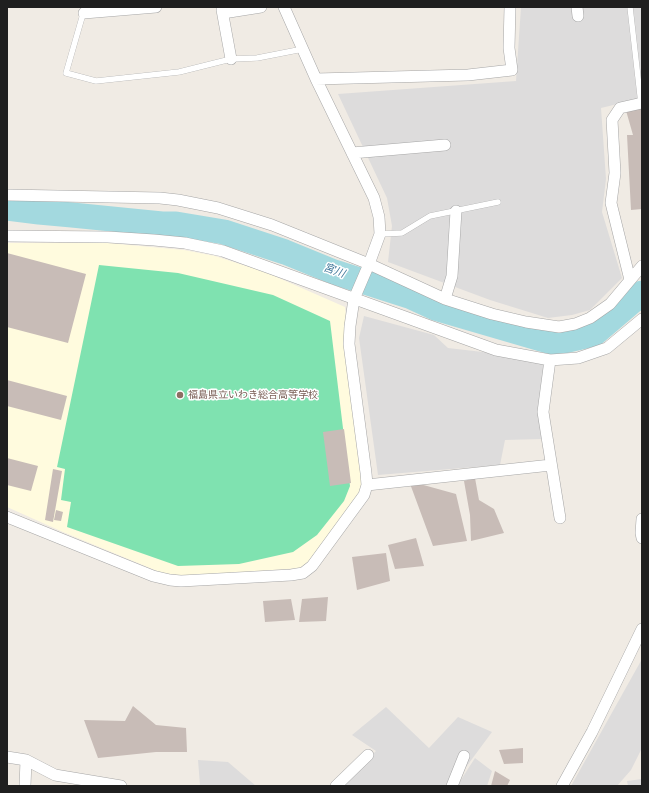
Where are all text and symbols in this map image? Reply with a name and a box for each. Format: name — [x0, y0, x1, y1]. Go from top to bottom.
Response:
water label: 宮川 — [321, 261, 347, 281]
place label: 福島県立いわき総合高等学校 — [188, 389, 318, 401]
marker: 福島県立いわき総合高等学校 — [175, 390, 185, 400]

